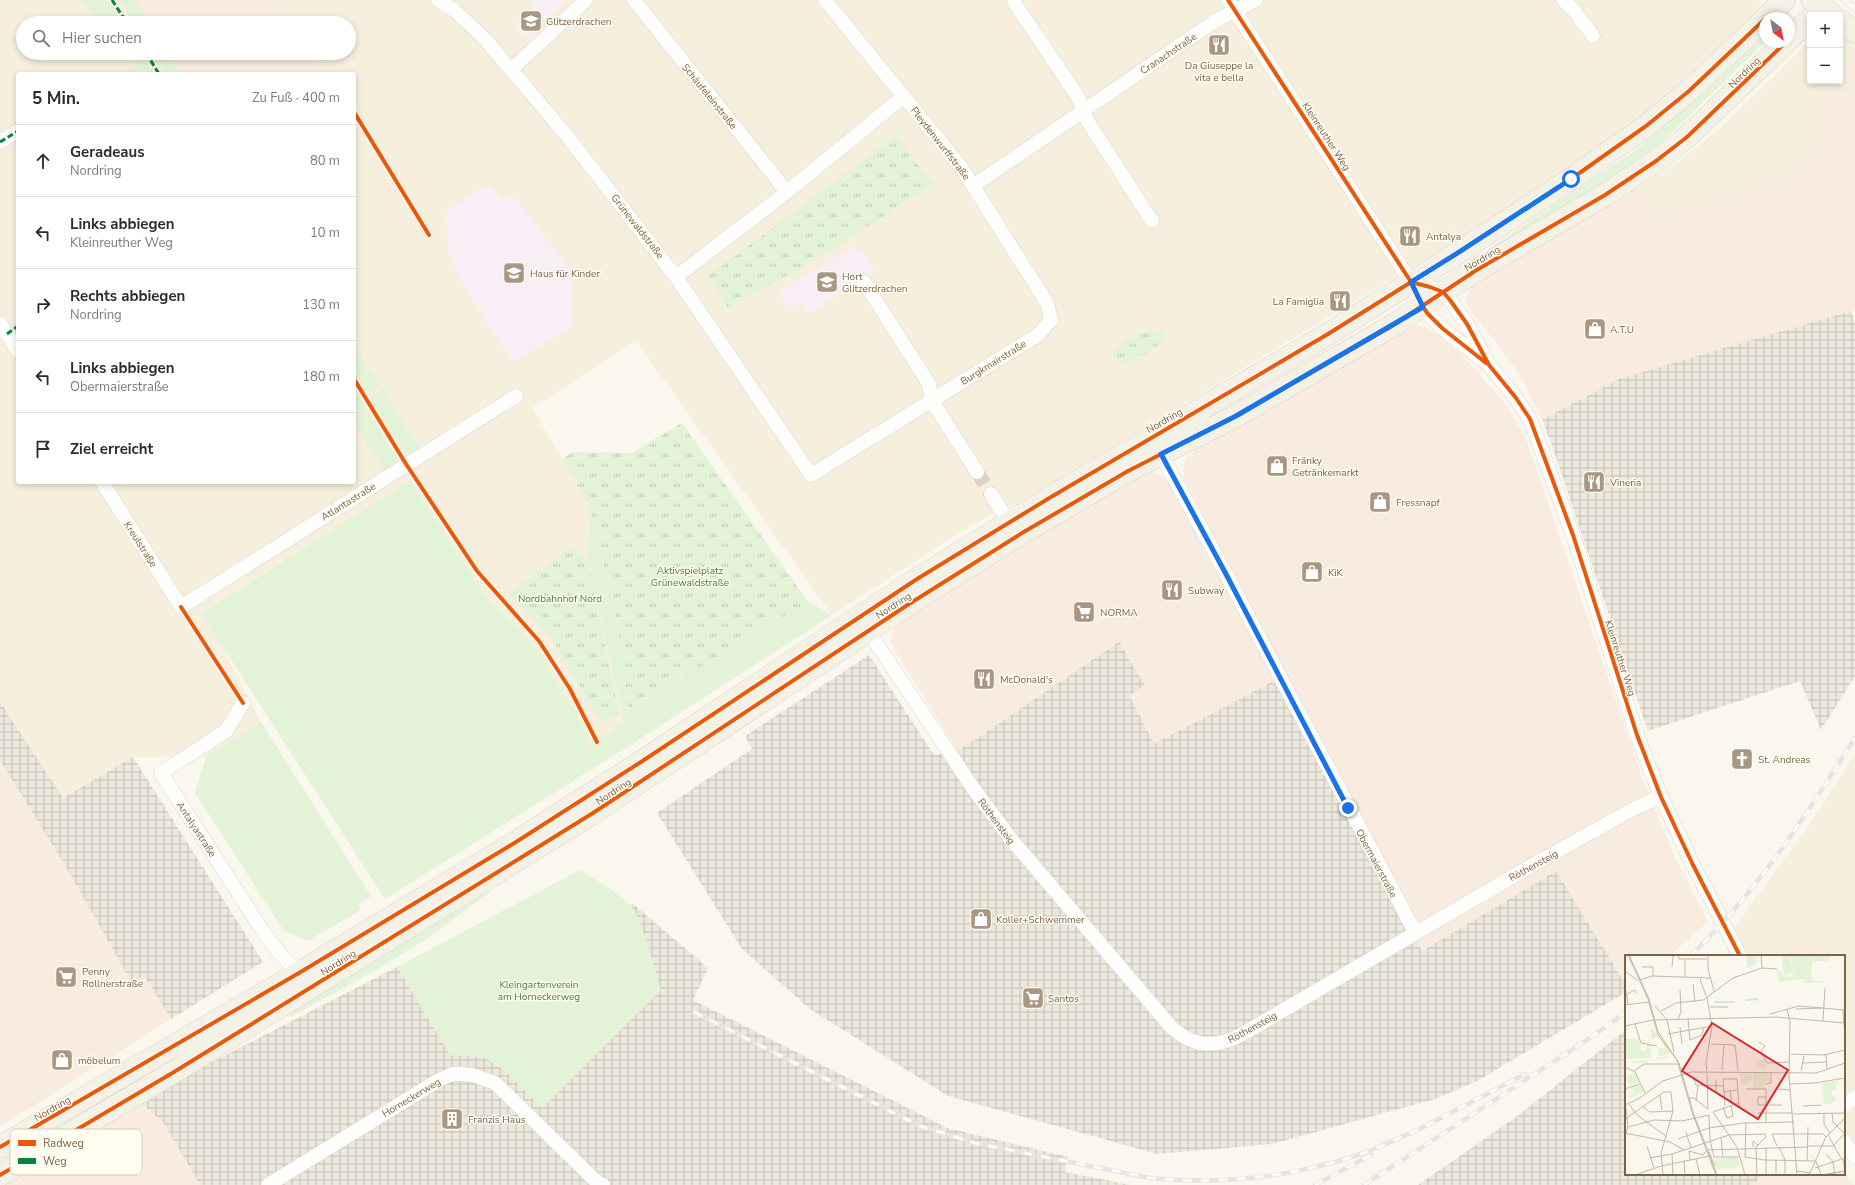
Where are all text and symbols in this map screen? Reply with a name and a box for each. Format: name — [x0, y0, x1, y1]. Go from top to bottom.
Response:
school or university icon: Glitzerdrachen — [518, 8, 544, 34]
north arrow — [1759, 12, 1795, 48]
map controls — [1807, 12, 1843, 84]
button: + — [1807, 12, 1843, 48]
place label: Glitzerdrachen — [546, 15, 611, 29]
search box — [16, 16, 356, 60]
icon: search — [30, 27, 52, 49]
text: Hier suchen — [62, 28, 142, 48]
street label: Cranachstraße — [1138, 30, 1200, 78]
restaurant icon: Da Giuseppe la vita e bella — [1206, 32, 1232, 58]
button: − — [1807, 48, 1843, 84]
street label: Nordring — [1726, 54, 1764, 92]
place label: Da Giuseppe la vita e bella — [1185, 59, 1253, 85]
street label: Schäufeleinstraße — [678, 61, 740, 132]
text: 5 Min. — [32, 87, 80, 110]
text: Zu Fuß · 400 m — [252, 89, 340, 107]
street label: Kleinreuther Weg — [1299, 100, 1354, 174]
street label: Pleydenwurffstraße — [907, 104, 973, 183]
text: Geradeaus — [70, 142, 145, 162]
icon: ahead — [32, 150, 54, 172]
text: 80 m — [310, 152, 340, 170]
text: Nordring — [70, 162, 122, 180]
route start — [1562, 170, 1580, 188]
street label: Grünewaldstraße — [608, 191, 667, 262]
text: Links abbiegen — [70, 214, 174, 234]
icon: left — [32, 222, 54, 244]
restaurant icon: Antalya — [1397, 223, 1423, 249]
text: 10 m — [310, 224, 340, 242]
place label: Antalya — [1426, 230, 1461, 244]
text: Kleinreuther Weg — [70, 234, 173, 252]
street label: Nordring — [1462, 243, 1503, 275]
school or university icon: Haus für Kinder — [501, 260, 527, 286]
place label: Haus für Kinder — [530, 267, 600, 281]
school or university icon: Hort Glitzerdrachen — [814, 269, 840, 295]
place label: Hort Glitzerdrachen — [842, 270, 907, 296]
text: Rechts abbiegen — [70, 286, 185, 306]
restaurant icon: La Famiglia — [1327, 288, 1353, 314]
icon: right — [32, 294, 54, 316]
place label: La Famiglia — [1273, 295, 1324, 309]
text: 130 m — [302, 296, 340, 314]
text: Nordring — [70, 306, 122, 324]
shop icon: A.T.U — [1582, 316, 1608, 342]
place label: A.T.U — [1610, 323, 1634, 337]
street label: Burgkmairstraße — [958, 337, 1029, 389]
text: Links abbiegen — [70, 358, 174, 378]
icon: left — [32, 366, 54, 388]
text: 180 m — [302, 368, 340, 386]
text: Obermaierstraße — [70, 378, 169, 396]
street label: Nordring — [1144, 405, 1185, 437]
icon: arrive — [32, 438, 54, 460]
text: Ziel erreicht — [70, 439, 153, 459]
shop icon: Fränky Getränkemarkt — [1264, 453, 1290, 479]
place label: Fränky Getränkemarkt — [1292, 454, 1359, 480]
restaurant icon: Vineria — [1581, 469, 1607, 495]
place label: Vineria — [1609, 476, 1641, 490]
street label: Atlantastraße — [319, 479, 379, 524]
shop icon: Fressnapf — [1367, 489, 1393, 515]
place label: Fressnapf — [1396, 496, 1441, 510]
street label: Kreulstraße — [120, 519, 160, 570]
shop icon: KiK — [1299, 559, 1325, 585]
park label: Aktivspielplatz Grünewaldstraße — [651, 564, 729, 590]
place label: KiK — [1328, 566, 1344, 580]
restaurant icon: Subway — [1159, 577, 1185, 603]
place label: Subway — [1188, 584, 1225, 598]
street label: Nordring — [873, 589, 914, 623]
park label: Nordbahnhof Nord — [518, 592, 602, 606]
supermarket icon: NORMA — [1071, 599, 1097, 625]
place label: NORMA — [1100, 606, 1138, 620]
street label: Kleinreuther Weg — [1601, 618, 1639, 698]
restaurant icon: McDonald's — [971, 666, 997, 692]
place label: McDonald's — [1000, 673, 1053, 687]
church icon: St. Andreas — [1729, 746, 1755, 772]
place label: St. Andreas — [1758, 753, 1811, 767]
street label: Nordring — [593, 775, 634, 809]
street label: Röthensteig — [974, 796, 1018, 847]
street label: Antalyastraße — [173, 799, 219, 860]
route end — [1339, 799, 1357, 817]
street label: Obermaierstraße — [1352, 827, 1400, 900]
street label: Röthensteig — [1506, 847, 1561, 885]
shop icon: Koller+Schwemmer — [968, 906, 994, 932]
place label: Koller+Schwemmer — [996, 913, 1085, 927]
street label: Nordring — [318, 946, 359, 979]
inset map — [1625, 955, 1845, 1175]
supermarket icon: Penny Rollnerstraße — [53, 964, 79, 990]
place label: Penny Rollnerstraße — [82, 965, 143, 991]
park label: Kleingartenverein am Horneckerweg — [498, 978, 580, 1004]
supermarket icon: Santos — [1020, 985, 1046, 1011]
place label: Santos — [1048, 992, 1079, 1006]
street label: Röthensteig — [1225, 1009, 1280, 1047]
shop icon: möbelum — [49, 1047, 75, 1073]
place label: möbelum — [78, 1054, 120, 1068]
street label: Horneckerweg — [380, 1075, 444, 1121]
street label: Nordring — [32, 1093, 73, 1125]
building icon: Franzis Haus — [439, 1106, 465, 1132]
place label: Franzis Haus — [468, 1113, 526, 1127]
legend — [10, 1129, 142, 1175]
text: Radweg — [43, 1136, 84, 1151]
text: Weg — [43, 1154, 67, 1169]

